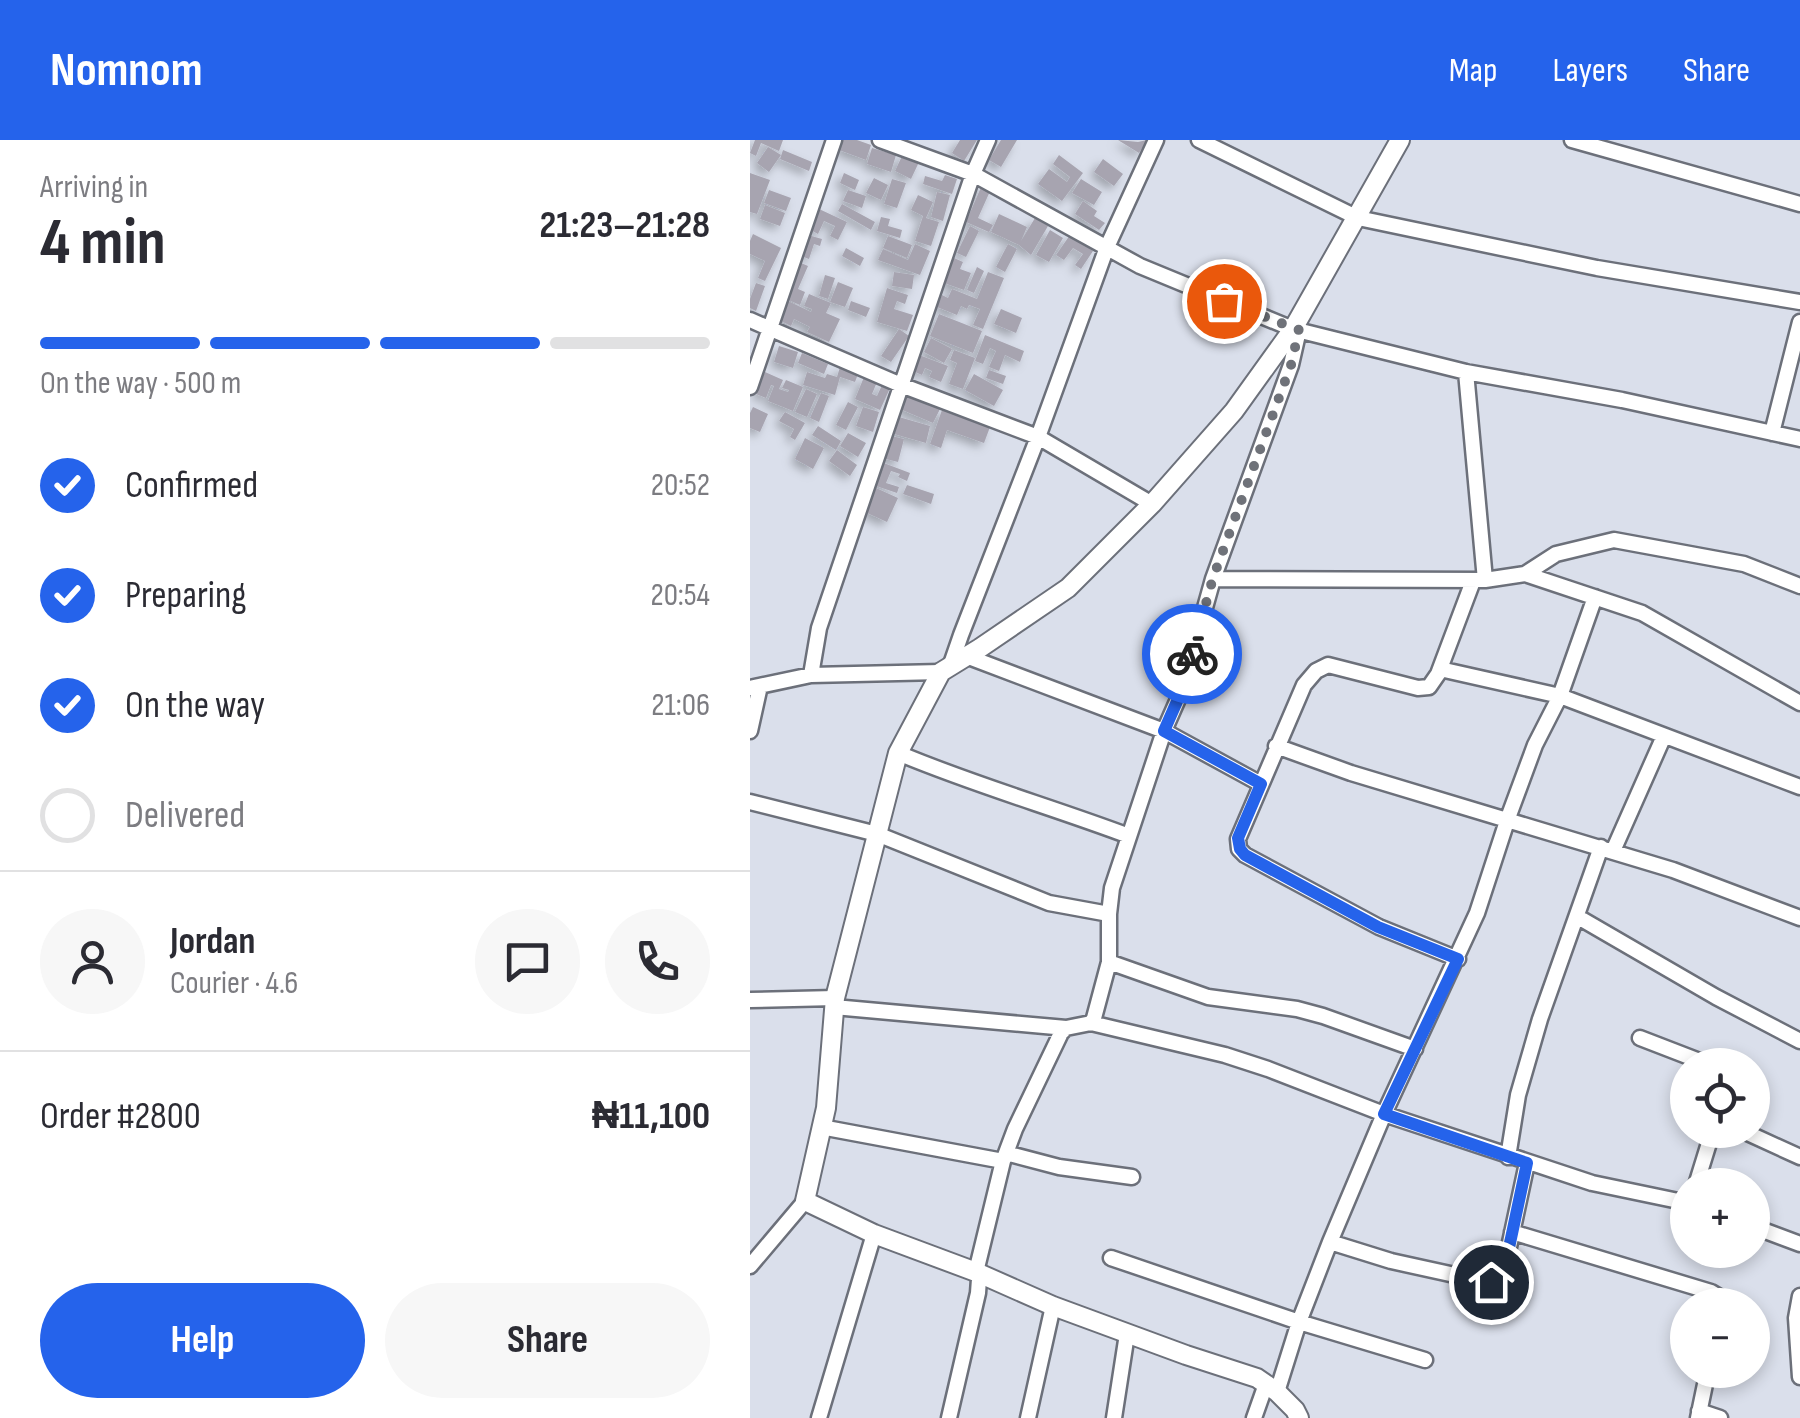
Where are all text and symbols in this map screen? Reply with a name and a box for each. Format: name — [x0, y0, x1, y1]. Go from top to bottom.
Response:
text: Nomnom — [50, 42, 202, 99]
text: Map — [1449, 49, 1497, 92]
text: Layers — [1552, 49, 1628, 92]
text: Share — [1683, 49, 1750, 92]
text: Arriving in — [40, 168, 148, 207]
text: 21:23–21:28 — [540, 203, 710, 248]
text: 4 min — [40, 205, 166, 283]
pin — [1182, 259, 1267, 344]
icon: bag — [1197, 274, 1252, 329]
text: On the way · 500 m — [40, 364, 241, 403]
icon: check — [40, 458, 95, 513]
text: Confirmed — [125, 463, 258, 508]
text: 20:52 — [651, 466, 710, 505]
icon: check — [40, 568, 95, 623]
text: Preparing — [125, 573, 246, 618]
text: 20:54 — [651, 576, 710, 615]
courier — [1142, 604, 1242, 704]
icon: bike — [1165, 627, 1220, 682]
icon: check — [40, 678, 95, 733]
text: On the way — [125, 683, 265, 728]
text: 21:06 — [651, 686, 710, 725]
text: Delivered — [125, 793, 245, 838]
button: person — [40, 909, 145, 1014]
button: chat — [475, 909, 580, 1014]
button: phone — [605, 909, 710, 1014]
text: Jordan — [170, 919, 255, 964]
text: Courier · 4.6 — [170, 964, 298, 1003]
map controls — [1670, 1048, 1770, 1388]
button: locate — [1670, 1048, 1770, 1148]
text: Order #2800 — [40, 1094, 201, 1139]
text: ₦11,100 — [592, 1094, 710, 1139]
button: + — [1670, 1168, 1770, 1268]
pin — [1449, 1240, 1534, 1325]
icon: home — [1464, 1255, 1519, 1310]
button: Help — [40, 1283, 365, 1398]
button: Share — [385, 1283, 710, 1398]
button: − — [1670, 1288, 1770, 1388]

